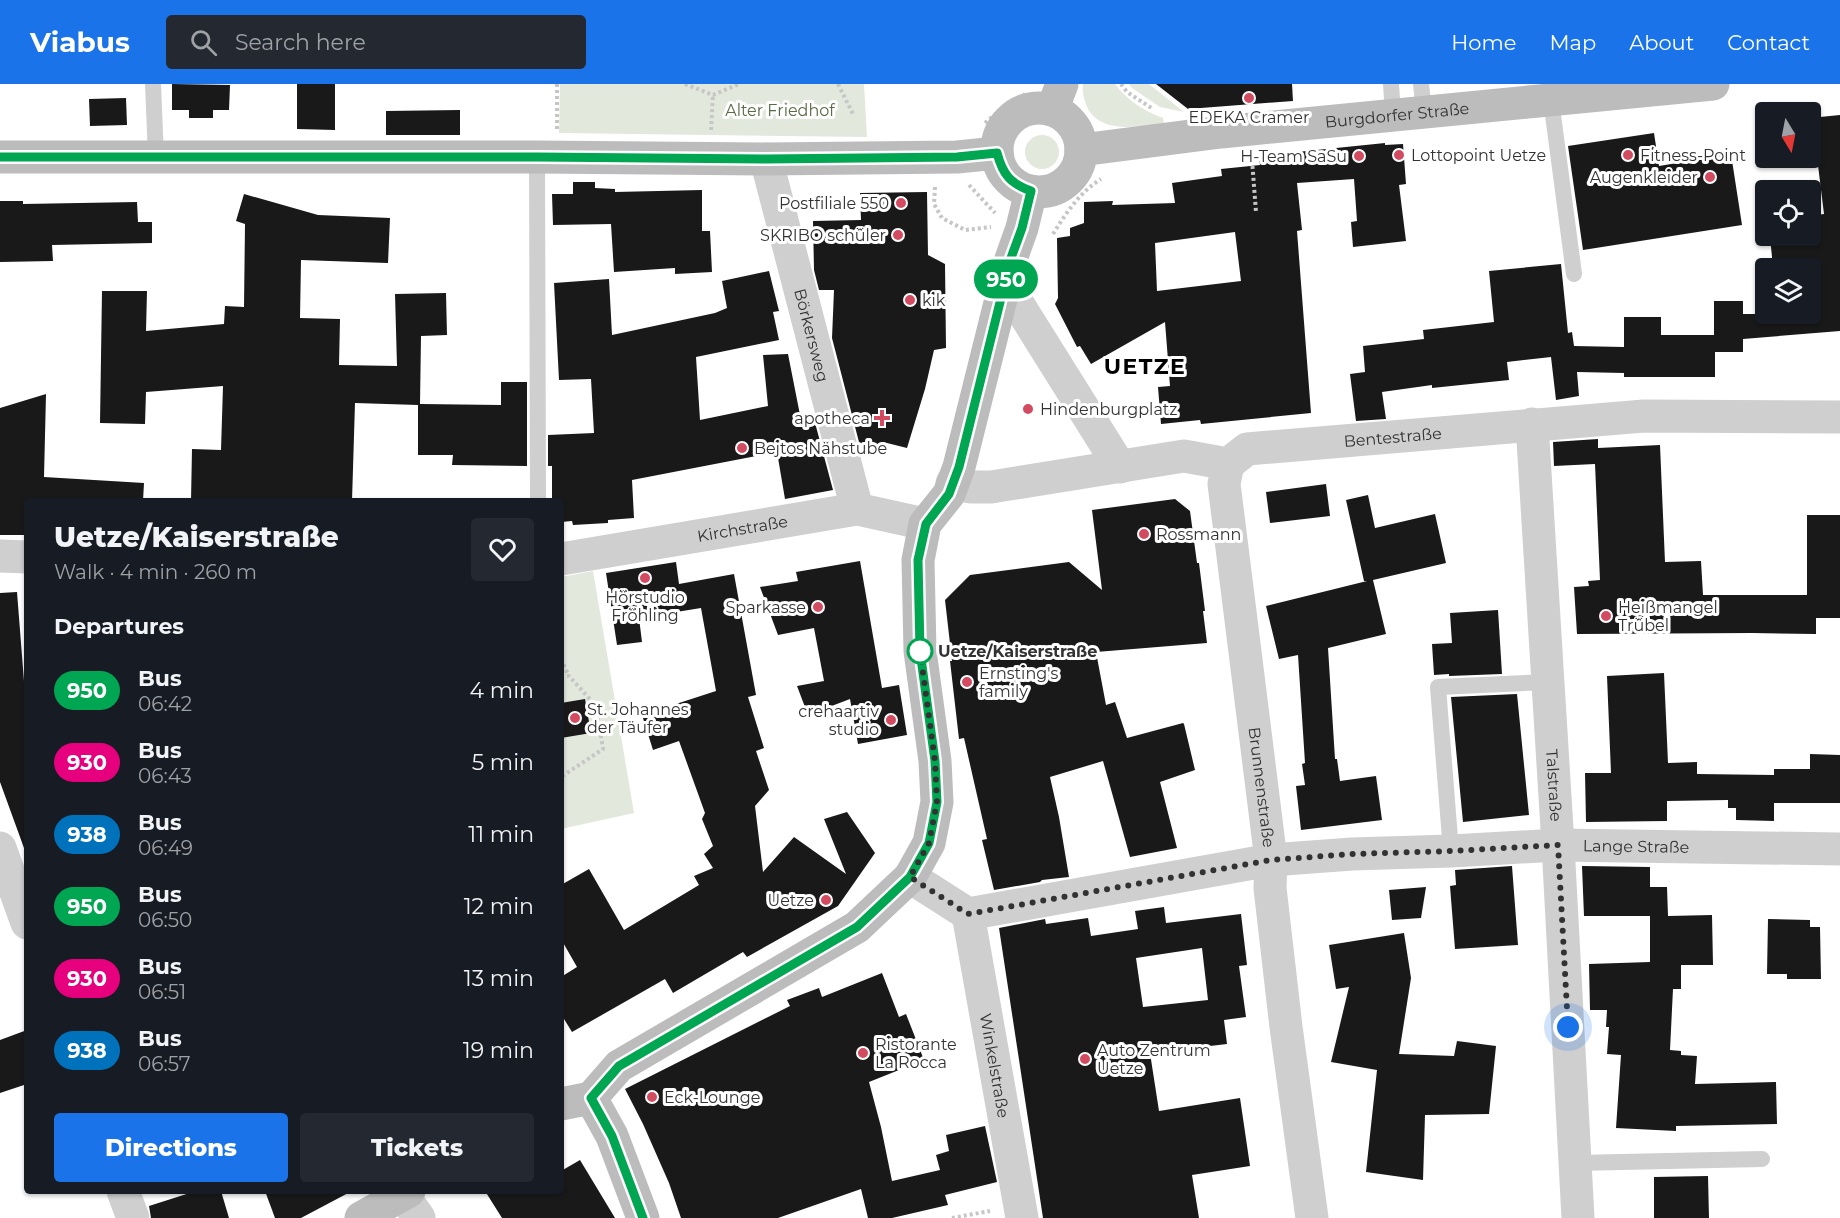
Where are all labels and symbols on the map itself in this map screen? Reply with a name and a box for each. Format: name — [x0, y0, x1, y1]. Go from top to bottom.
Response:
marker: EDEKA Cramer — [1242, 91, 1256, 105]
street label: Burgdorfer Straße — [1324, 99, 1470, 132]
park label: Alter Friedhof — [725, 101, 835, 120]
north arrow — [1755, 102, 1821, 168]
place label: EDEKA Cramer — [1189, 108, 1309, 127]
place label: Lottopoint Uetze — [1411, 146, 1546, 165]
place label: Fitness-Point — [1640, 146, 1746, 165]
place label: H-Team SaSu — [1240, 147, 1347, 166]
marker: Lottopoint Uetze — [1392, 148, 1406, 162]
marker: Fitness-Point — [1621, 148, 1635, 162]
marker: H-Team SaSu — [1352, 149, 1366, 163]
place label: Augenkleider — [1590, 168, 1698, 187]
marker: Augenkleider — [1703, 170, 1717, 184]
place label: Postfiliale 550 — [779, 194, 889, 213]
marker: Postfiliale 550 — [894, 196, 908, 210]
place label: SKRIBO schüler — [760, 226, 886, 245]
marker: SKRIBO schüler — [891, 228, 905, 242]
line badge: 950 — [972, 260, 1040, 298]
street label: Börkersweg — [790, 286, 833, 384]
place label: kik — [922, 291, 946, 310]
marker: kik — [903, 293, 917, 307]
district label: UETZE — [1104, 353, 1186, 380]
place label: Hindenburgplatz — [1040, 400, 1178, 419]
marker: Hindenburgplatz — [1021, 402, 1035, 416]
place label: apotheca — [794, 409, 870, 428]
marker: apotheca — [875, 411, 889, 425]
street label: Bentestraße — [1343, 424, 1442, 451]
place label: Bejtos Nähstube — [754, 439, 887, 458]
marker: Bejtos Nähstube — [735, 441, 749, 455]
street label: Kirchstraße — [696, 512, 789, 546]
place label: Rossmann — [1156, 525, 1241, 544]
marker: Rossmann — [1137, 527, 1151, 541]
marker: Hörstudio Fröhling — [638, 571, 652, 585]
place label: Hörstudio Fröhling — [605, 588, 685, 625]
place label: Sparkasse — [726, 598, 806, 617]
place label: Heißmangel Trübel — [1618, 598, 1718, 635]
marker: Sparkasse — [811, 600, 825, 614]
marker: Heißmangel Trübel — [1599, 609, 1613, 623]
marker: Uetze/Kaiserstraße — [907, 638, 933, 664]
place label: Uetze/Kaiserstraße — [938, 642, 1097, 661]
place label: Ernsting's family — [979, 664, 1058, 701]
marker: Ernsting's family — [960, 675, 974, 689]
place label: St. Johannes der Täufer — [587, 700, 689, 737]
place label: crehaartiv studio — [798, 702, 879, 739]
marker: St. Johannes der Täufer — [568, 711, 582, 725]
marker: crehaartiv studio — [884, 713, 898, 727]
street label: Brunnenstraße — [1244, 726, 1278, 849]
street label: Talstraße — [1542, 749, 1566, 822]
street label: Lange Straße — [1583, 836, 1689, 857]
place label: Uetze — [767, 891, 814, 910]
marker: Uetze — [819, 893, 833, 907]
street label: Winkelstraße — [976, 1012, 1013, 1119]
your location — [1553, 1012, 1583, 1042]
place label: Ristorante La Rocca — [875, 1035, 957, 1072]
place label: Auto Zentrum Uetze — [1097, 1041, 1211, 1078]
marker: Ristorante La Rocca — [856, 1046, 870, 1060]
marker: Auto Zentrum Uetze — [1078, 1052, 1092, 1066]
place label: Eck-Lounge — [664, 1088, 760, 1107]
marker: Eck-Lounge — [645, 1090, 659, 1104]

